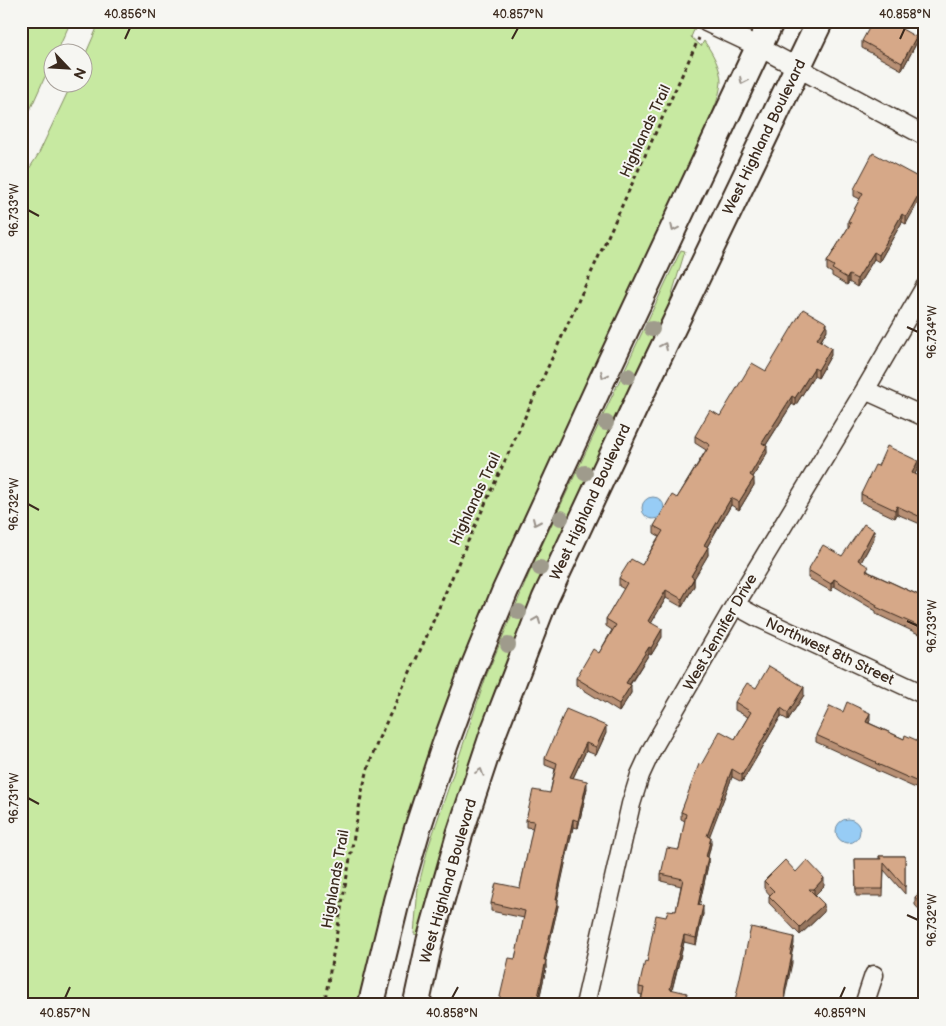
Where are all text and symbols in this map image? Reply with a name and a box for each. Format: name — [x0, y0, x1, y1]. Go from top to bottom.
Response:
text: 40.856°N — [104, 7, 156, 22]
text: 40.857°N — [492, 7, 544, 22]
text: 40.858°N — [879, 7, 931, 22]
north arrow — [42, 42, 92, 92]
street label: West Highland Boulevard — [719, 56, 810, 218]
text: N — [69, 65, 89, 82]
one-way arrow — [739, 76, 749, 85]
street label: Highlands Trail — [616, 82, 675, 181]
text: 96.733°W — [7, 183, 22, 237]
one-way arrow — [669, 223, 680, 232]
text: 96.734°W — [925, 305, 940, 359]
one-way arrow — [658, 342, 669, 351]
one-way arrow — [600, 370, 610, 379]
street label: West Highland Boulevard — [546, 421, 635, 583]
street label: Highlands Trail — [446, 450, 505, 549]
text: 96.732°W — [7, 477, 22, 531]
one-way arrow — [531, 517, 542, 526]
street label: West Jennifer Drive — [679, 570, 762, 694]
text: 96.733°W — [925, 599, 940, 653]
street label: Northwest 8th Street — [762, 613, 897, 690]
one-way arrow — [531, 616, 541, 625]
one-way arrow — [474, 769, 484, 777]
text: 96.731°W — [7, 772, 22, 824]
street label: West Highland Boulevard — [416, 797, 481, 966]
street label: Highlands Trail — [317, 828, 354, 930]
text: 96.732°W — [925, 893, 940, 947]
text: 40.857°N — [39, 1006, 91, 1021]
text: 40.858°N — [426, 1006, 478, 1021]
text: 40.859°N — [814, 1006, 866, 1021]

